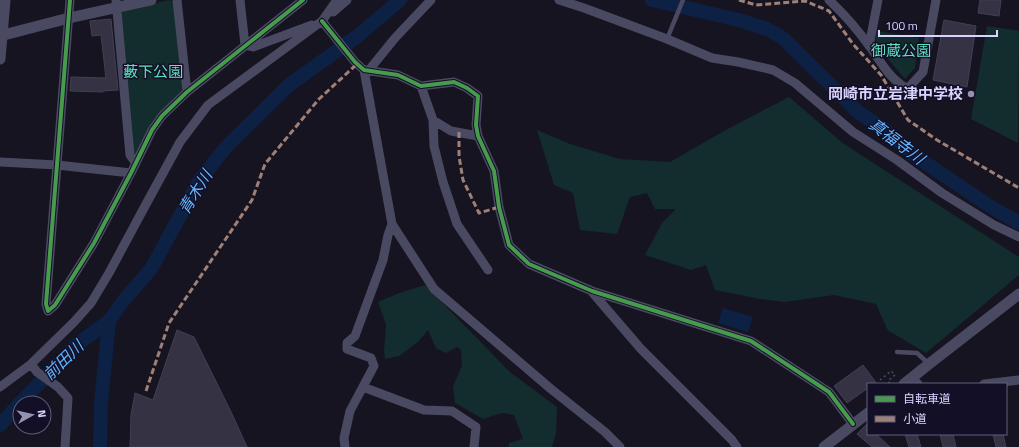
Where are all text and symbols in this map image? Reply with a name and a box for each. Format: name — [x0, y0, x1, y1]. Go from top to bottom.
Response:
scale bar — [879, 12, 997, 38]
text: 100 m — [885, 16, 918, 35]
park label: 御蔵公園 — [871, 39, 931, 62]
park label: 藪下公園 — [123, 60, 183, 83]
place label: 岡崎市立岩津中学校 — [828, 82, 963, 105]
marker: 岡崎市立岩津中学校 — [966, 89, 976, 99]
water label: 真福寺川 — [864, 112, 931, 171]
water label: 青木川 — [172, 164, 219, 219]
water label: 前田川 — [37, 333, 90, 385]
legend — [867, 383, 1007, 435]
text: 自転車道 — [903, 389, 951, 408]
north arrow — [12, 395, 52, 435]
text: N — [33, 409, 50, 418]
text: 小道 — [903, 409, 927, 428]

